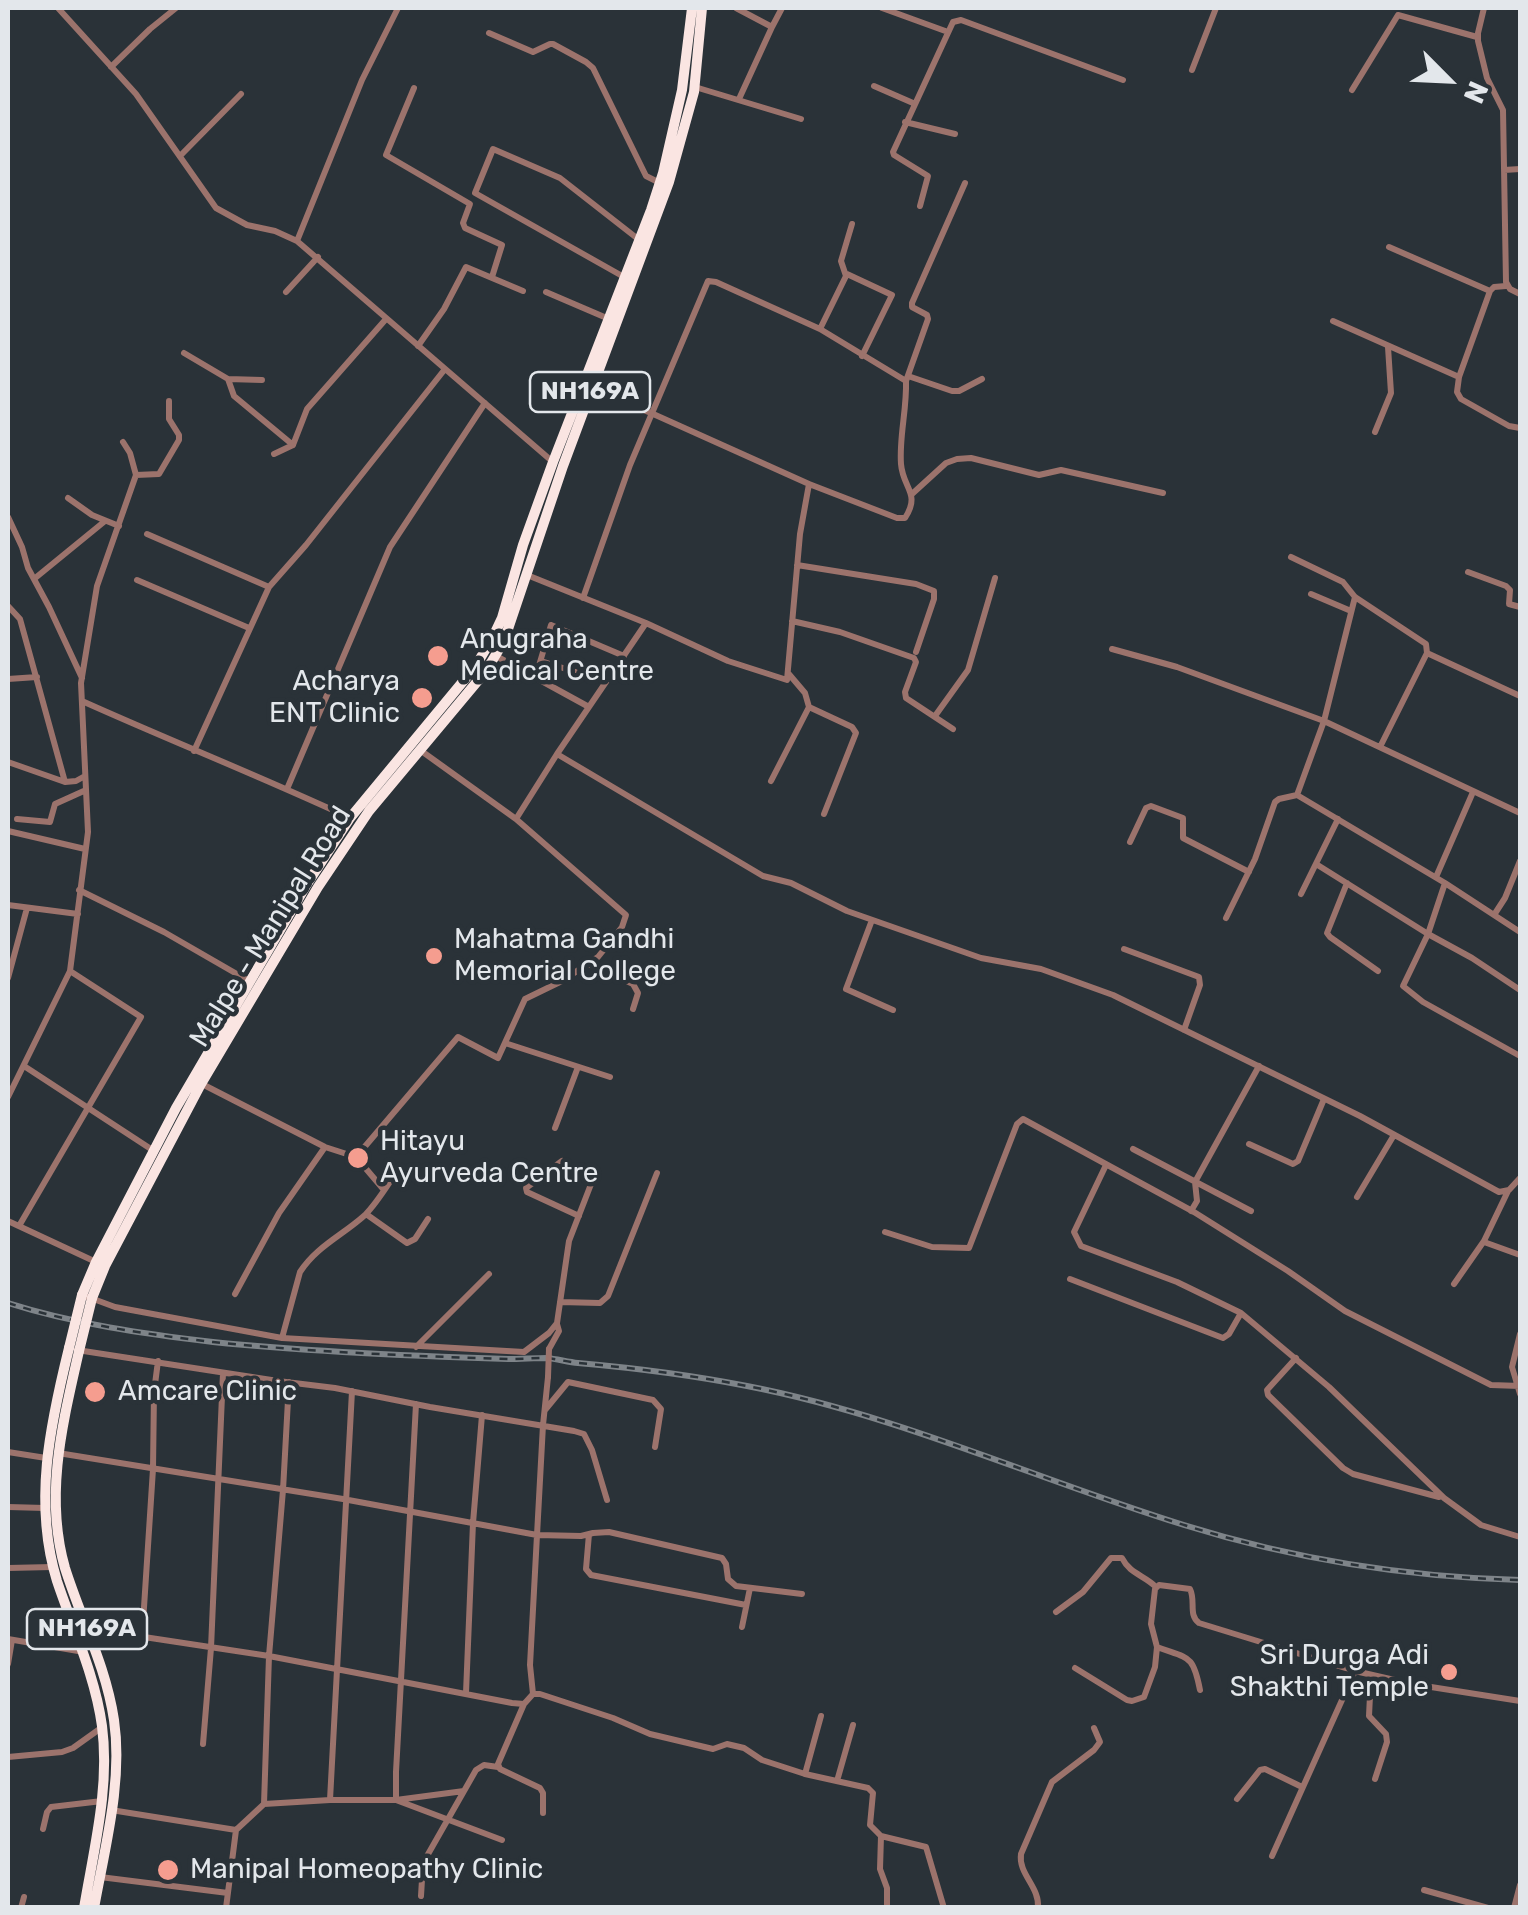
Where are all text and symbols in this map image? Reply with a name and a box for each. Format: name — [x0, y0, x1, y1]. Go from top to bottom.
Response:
north arrow — [1398, 30, 1498, 130]
text: N — [1457, 76, 1495, 108]
road number: NH169A — [530, 372, 650, 412]
place label: Anugraha Medical Centre — [460, 623, 654, 689]
marker: Anugraha Medical Centre — [425, 643, 451, 669]
place label: Acharya ENT Clinic — [269, 665, 400, 731]
marker: Acharya ENT Clinic — [409, 685, 435, 711]
street label: Malpe - Manipal Road — [183, 800, 359, 1054]
place label: Mahatma Gandhi Memorial College — [454, 923, 676, 989]
marker: Mahatma Gandhi Memorial College — [423, 945, 445, 967]
place label: Hitayu Ayurveda Centre — [380, 1125, 599, 1191]
marker: Hitayu Ayurveda Centre — [345, 1145, 371, 1171]
place label: Amcare Clinic — [118, 1375, 297, 1409]
marker: Amcare Clinic — [82, 1379, 108, 1405]
road number: NH169A — [27, 1609, 147, 1649]
place label: Sri Durga Adi Shakthi Temple — [1230, 1639, 1429, 1705]
marker: Sri Durga Adi Shakthi Temple — [1438, 1661, 1460, 1683]
place label: Manipal Homeopathy Clinic — [190, 1853, 543, 1887]
marker: Manipal Homeopathy Clinic — [155, 1857, 181, 1883]

